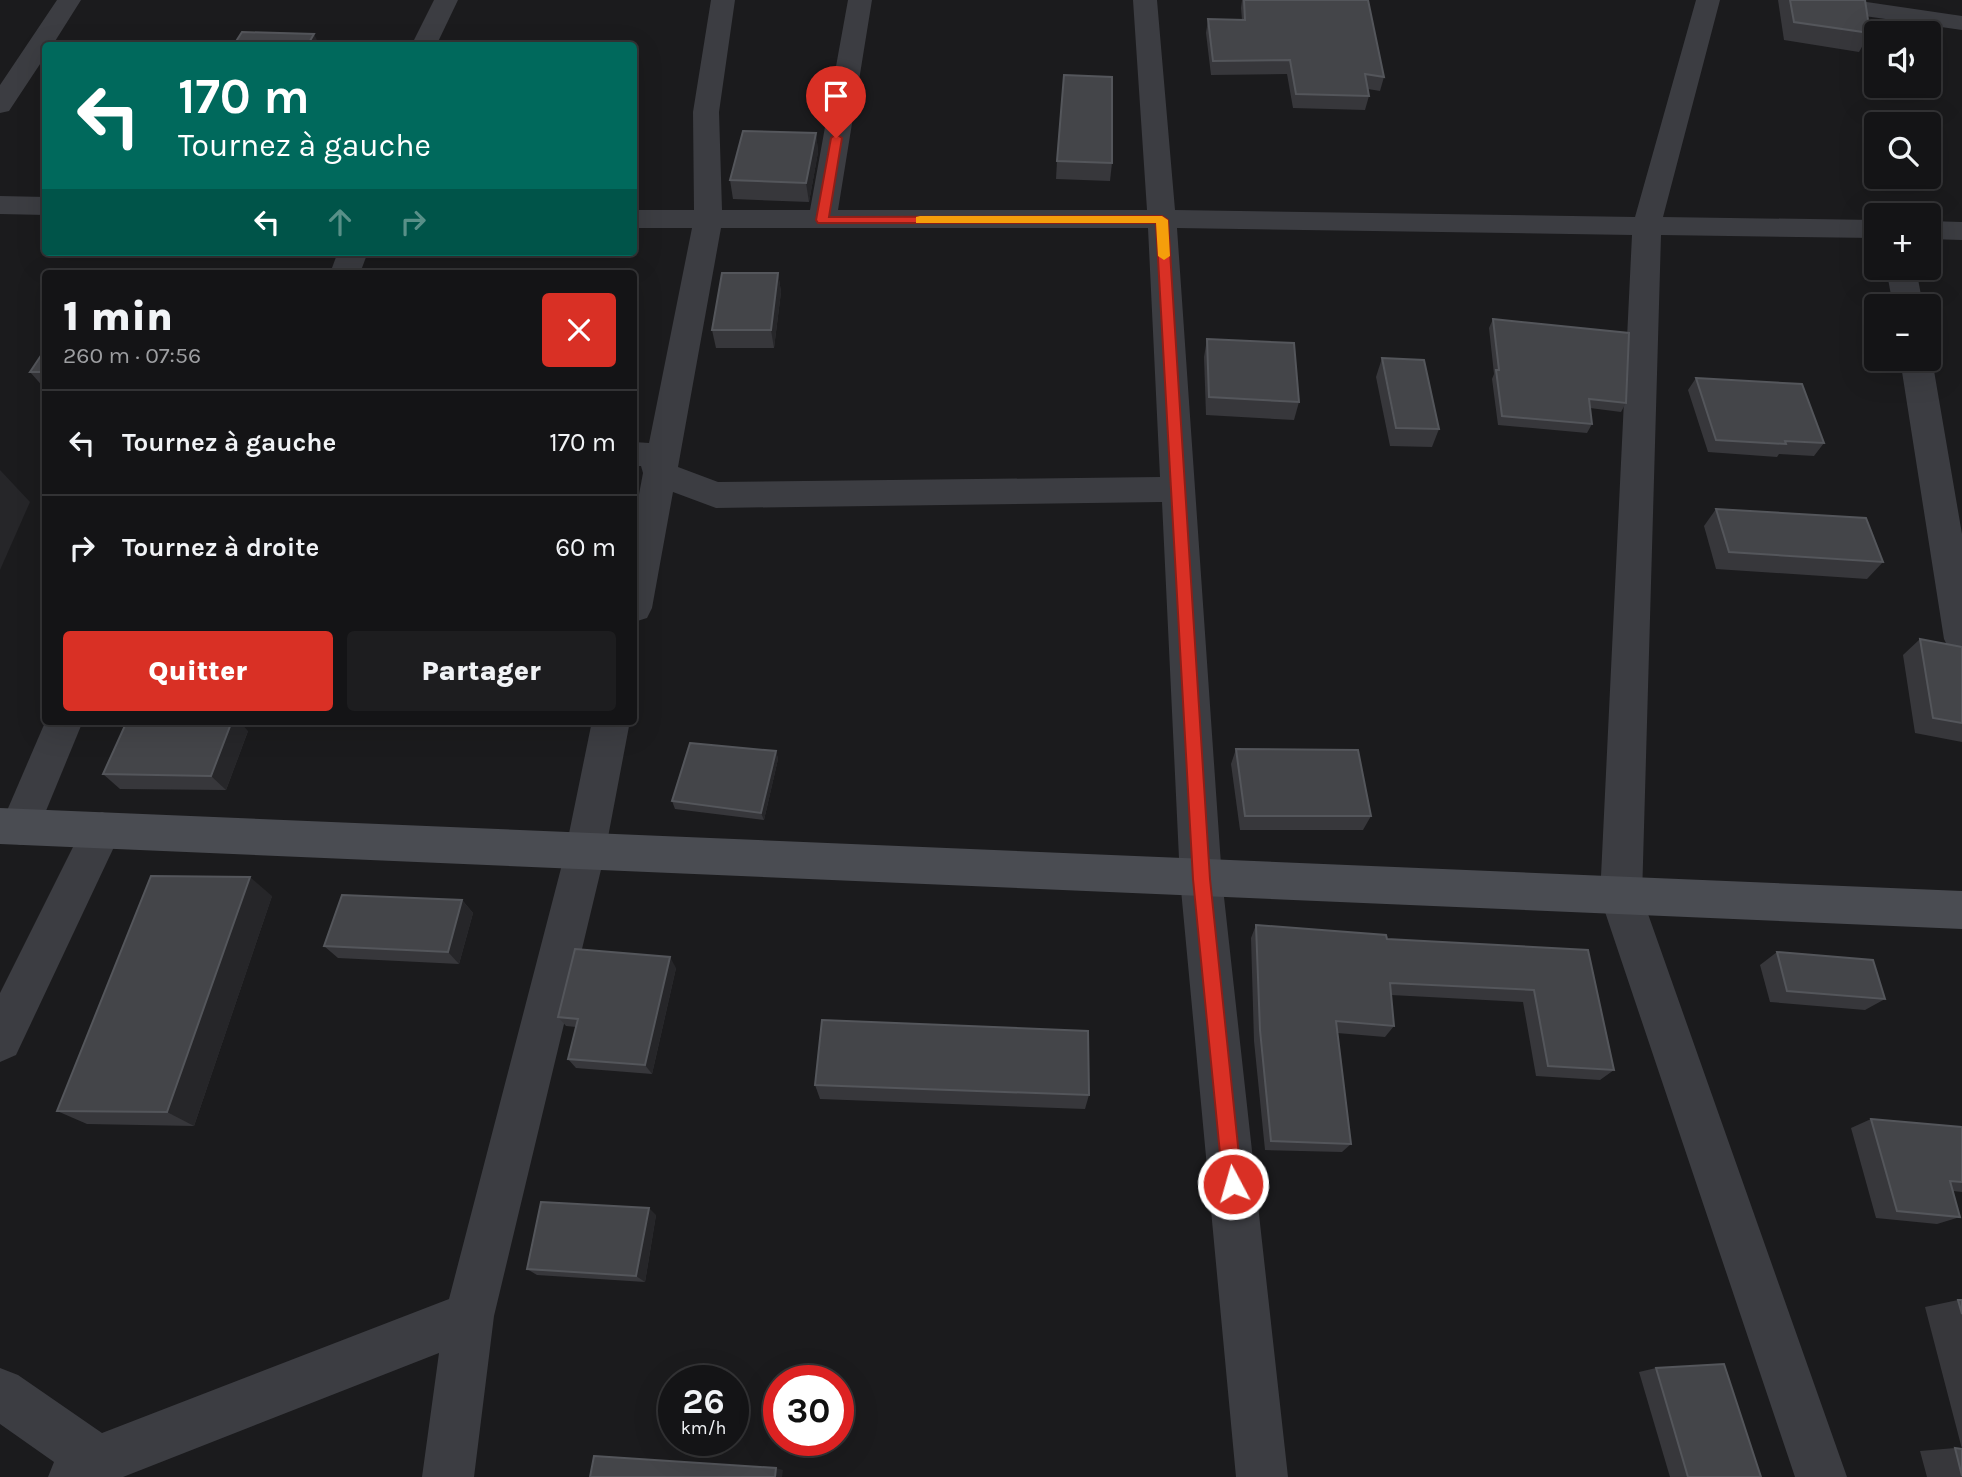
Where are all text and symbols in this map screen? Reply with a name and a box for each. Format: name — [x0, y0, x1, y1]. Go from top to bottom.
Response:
map controls — [1864, 21, 1941, 371]
button: sound — [1864, 21, 1941, 98]
pin — [806, 66, 866, 138]
text: 170 m — [178, 68, 310, 125]
icon: left — [63, 70, 154, 161]
icon: arrive — [817, 77, 855, 115]
button: search — [1864, 112, 1941, 189]
text: Tournez à gauche — [178, 127, 431, 164]
icon: left — [248, 203, 286, 241]
icon: ahead — [321, 203, 359, 241]
icon: right — [394, 203, 432, 241]
button: + — [1864, 203, 1941, 280]
text: 1 min — [63, 291, 173, 341]
button: close — [542, 293, 616, 367]
button: − — [1864, 294, 1941, 371]
text: 260 m · 07:56 — [63, 342, 201, 369]
icon: left — [63, 424, 101, 462]
text: Tournez à gauche — [122, 427, 336, 458]
text: 170 m — [549, 427, 616, 458]
icon: right — [63, 529, 101, 567]
text: Tournez à droite — [122, 532, 319, 563]
text: 60 m — [555, 532, 616, 563]
button: Quitter — [63, 631, 333, 711]
button: Partager — [347, 631, 616, 711]
position arrow — [1196, 1147, 1270, 1221]
speed limit sign: 30 — [763, 1365, 854, 1456]
text: 26 — [682, 1381, 725, 1422]
text: km/h — [681, 1417, 726, 1439]

